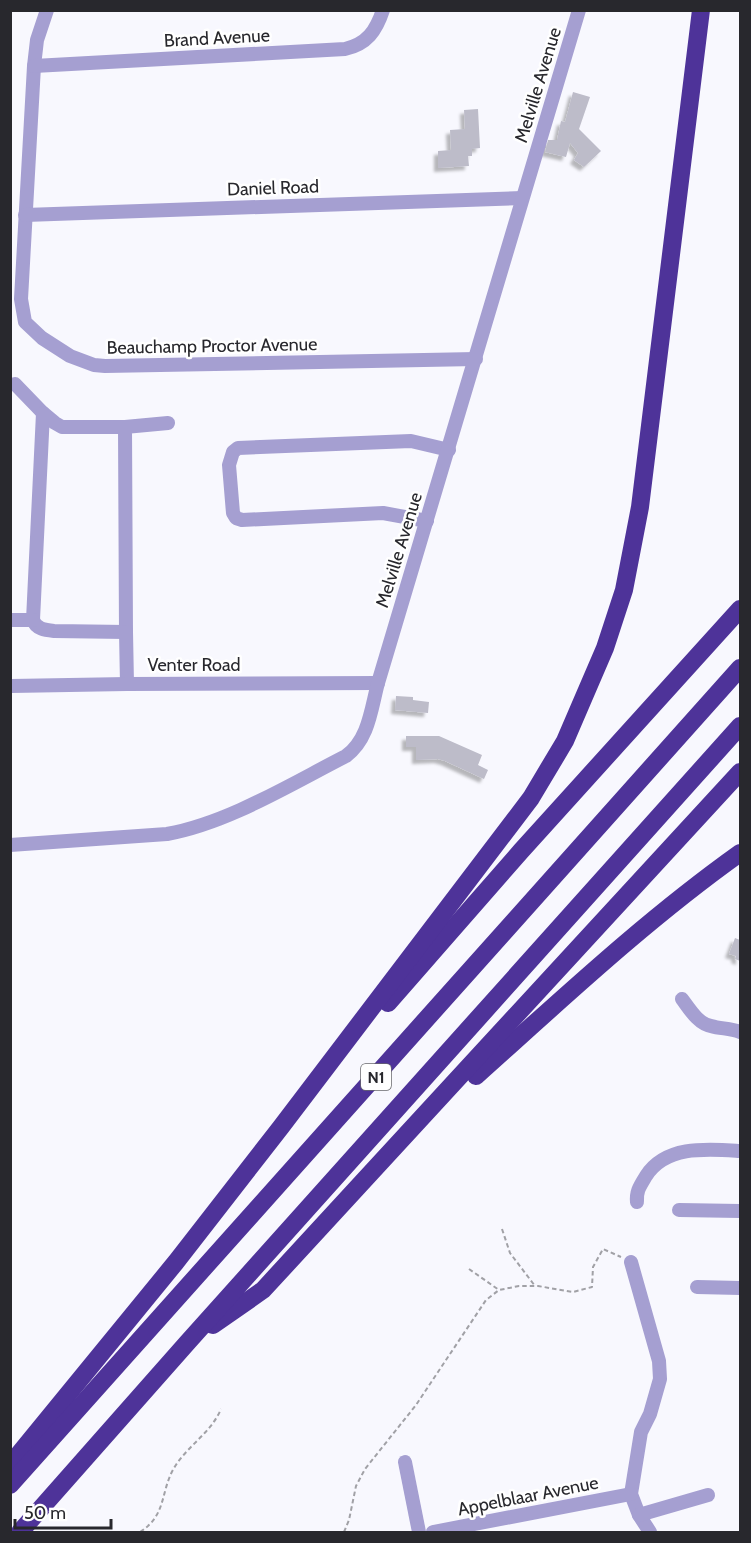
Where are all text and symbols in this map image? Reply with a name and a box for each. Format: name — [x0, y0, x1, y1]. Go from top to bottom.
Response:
street label: Brand Avenue — [163, 24, 271, 52]
street label: Melville Avenue — [510, 25, 566, 145]
street label: Daniel Road — [227, 175, 319, 201]
street label: Beauchamp Proctor Avenue — [106, 333, 318, 359]
street label: Melville Avenue — [371, 490, 427, 610]
street label: Venter Road — [147, 654, 241, 676]
road number: N1 — [361, 1064, 391, 1090]
street label: Appelblaar Avenue — [456, 1472, 600, 1520]
scale bar — [15, 1492, 111, 1530]
text: 50 m — [24, 1502, 66, 1524]

